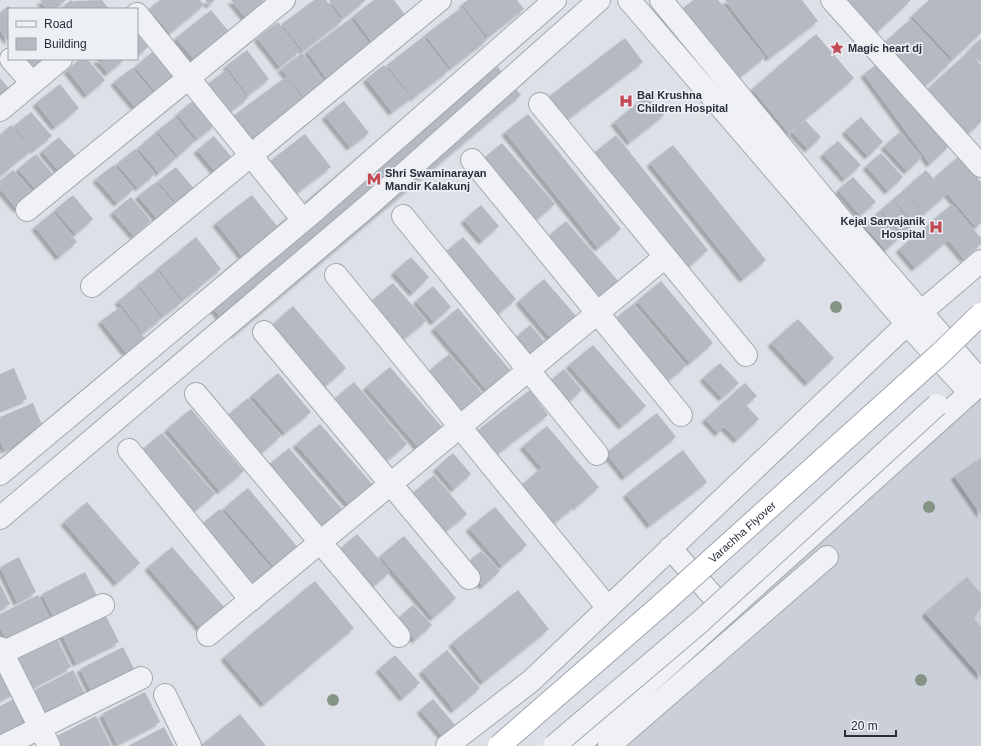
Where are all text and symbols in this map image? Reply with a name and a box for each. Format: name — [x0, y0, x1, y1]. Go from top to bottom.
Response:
legend — [8, 8, 138, 60]
text: Road — [44, 17, 73, 31]
text: Building — [44, 37, 87, 51]
place icon: Magic heart dj — [829, 40, 845, 56]
place label: Magic heart dj — [848, 42, 922, 54]
place label: Bal Krushna Children Hospital — [637, 89, 728, 114]
hospital icon: Bal Krushna Children Hospital — [618, 93, 634, 109]
place label: Shri Swaminarayan Mandir Kalakunj — [385, 167, 487, 192]
metro station icon: Shri Swaminarayan Mandir Kalakunj — [366, 171, 382, 187]
place label: Kejal Sarvajanik Hospital — [841, 215, 926, 240]
hospital icon: Kejal Sarvajanik Hospital — [928, 219, 944, 235]
street label: Varachha Flyover — [706, 499, 778, 565]
scale bar — [845, 712, 896, 738]
text: 20 m — [851, 719, 878, 733]

